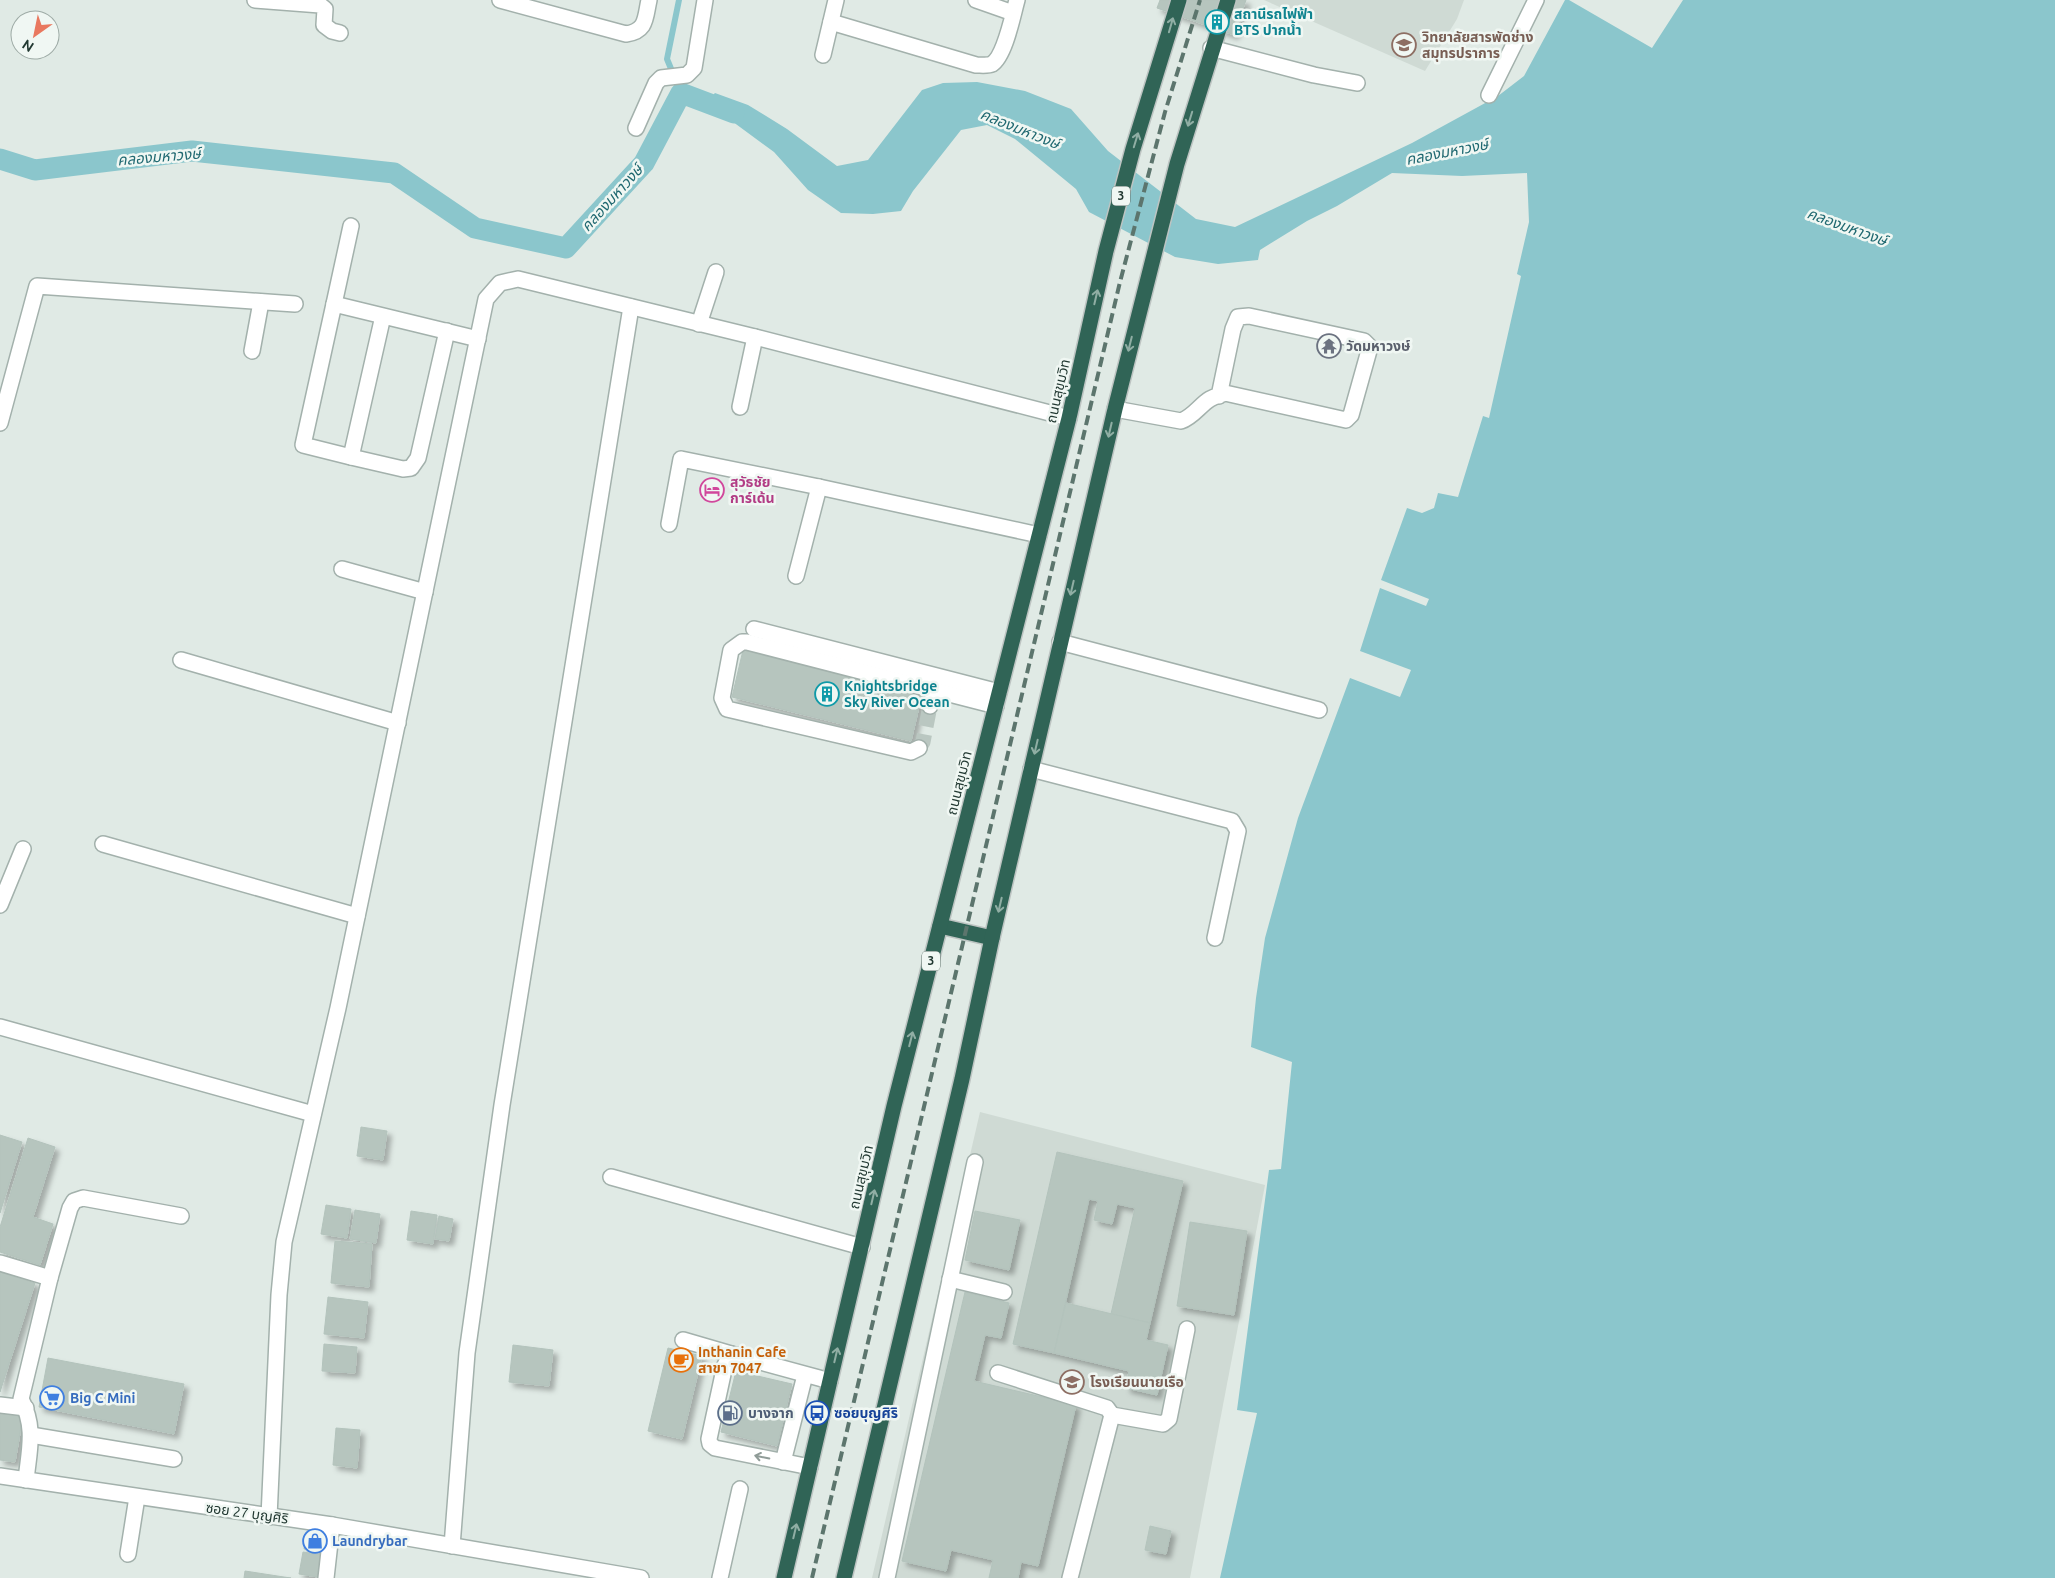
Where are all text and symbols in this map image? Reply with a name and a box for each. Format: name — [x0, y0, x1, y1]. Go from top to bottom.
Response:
place label: สถานีรถไฟฟ้า BTS ปากน้ำ — [1234, 6, 1313, 38]
building icon: สถานีรถไฟฟ้า BTS ปากน้ำ — [1204, 9, 1230, 35]
north arrow — [10, 10, 60, 60]
one-way arrow — [1167, 17, 1177, 33]
place label: วิทยาลัยสารพัดช่าง สมุทรปราการ — [1422, 29, 1533, 62]
school or university icon: วิทยาลัยสารพัดช่าง สมุทรปราการ — [1391, 32, 1417, 58]
text: N — [19, 36, 37, 55]
water label: คลองมหาวงษ์ — [978, 105, 1065, 153]
one-way arrow — [1185, 111, 1195, 127]
one-way arrow — [1132, 132, 1141, 148]
water label: คลองมหาวงษ์ — [1404, 135, 1492, 168]
water label: คลองมหาวงษ์ — [117, 144, 204, 169]
water label: คลองมหาวงษ์ — [577, 159, 648, 234]
road number: 3 — [1112, 187, 1130, 206]
water label: คลองมหาวงษ์ — [1805, 204, 1892, 250]
one-way arrow — [1092, 290, 1101, 306]
temple icon: วัดมหาวงษ์ — [1316, 333, 1342, 359]
one-way arrow — [1125, 336, 1135, 352]
place label: วัดมหาวงษ์ — [1346, 338, 1411, 354]
street label: ถนนสุขุมวิท — [1043, 357, 1074, 425]
one-way arrow — [1105, 421, 1114, 437]
place label: สุวัธชัย การ์เด้น — [730, 474, 775, 506]
hotel icon: สุวัธชัย การ์เด้น — [699, 477, 725, 503]
one-way arrow — [1067, 580, 1076, 596]
place label: Knightsbridge Sky River Ocean — [844, 678, 950, 710]
building icon: Knightsbridge Sky River Ocean — [814, 681, 840, 707]
one-way arrow — [1031, 738, 1040, 754]
street label: ถนนสุขุมวิท — [943, 749, 976, 817]
one-way arrow — [995, 896, 1004, 912]
road number: 3 — [922, 951, 940, 970]
one-way arrow — [907, 1032, 916, 1048]
street label: ถนนสุขุมวิท — [846, 1143, 877, 1211]
one-way arrow — [869, 1189, 878, 1205]
place label: Inthanin Cafe สาขา 7047 — [698, 1344, 786, 1376]
cafe icon: Inthanin Cafe สาขา 7047 — [668, 1347, 694, 1373]
one-way arrow — [832, 1348, 841, 1364]
school or university icon: โรงเรียนนายเรือ — [1059, 1369, 1085, 1395]
place label: โรงเรียนนายเรือ — [1090, 1374, 1184, 1390]
supermarket icon: Big C Mini — [39, 1385, 65, 1411]
place label: Big C Mini — [70, 1390, 136, 1406]
fuel station icon: บางจาก — [717, 1400, 743, 1426]
bus stop icon: ซอยบุญศิริ — [804, 1400, 830, 1426]
place label: บางจาก — [748, 1405, 794, 1421]
place label: ซอยบุญศิริ — [834, 1405, 898, 1422]
one-way arrow — [755, 1452, 771, 1462]
street label: ซอย 27 บุญศิริ — [205, 1499, 289, 1528]
one-way arrow — [791, 1523, 800, 1539]
shop icon: Laundrybar — [302, 1528, 328, 1554]
place label: Laundrybar — [332, 1533, 408, 1549]

